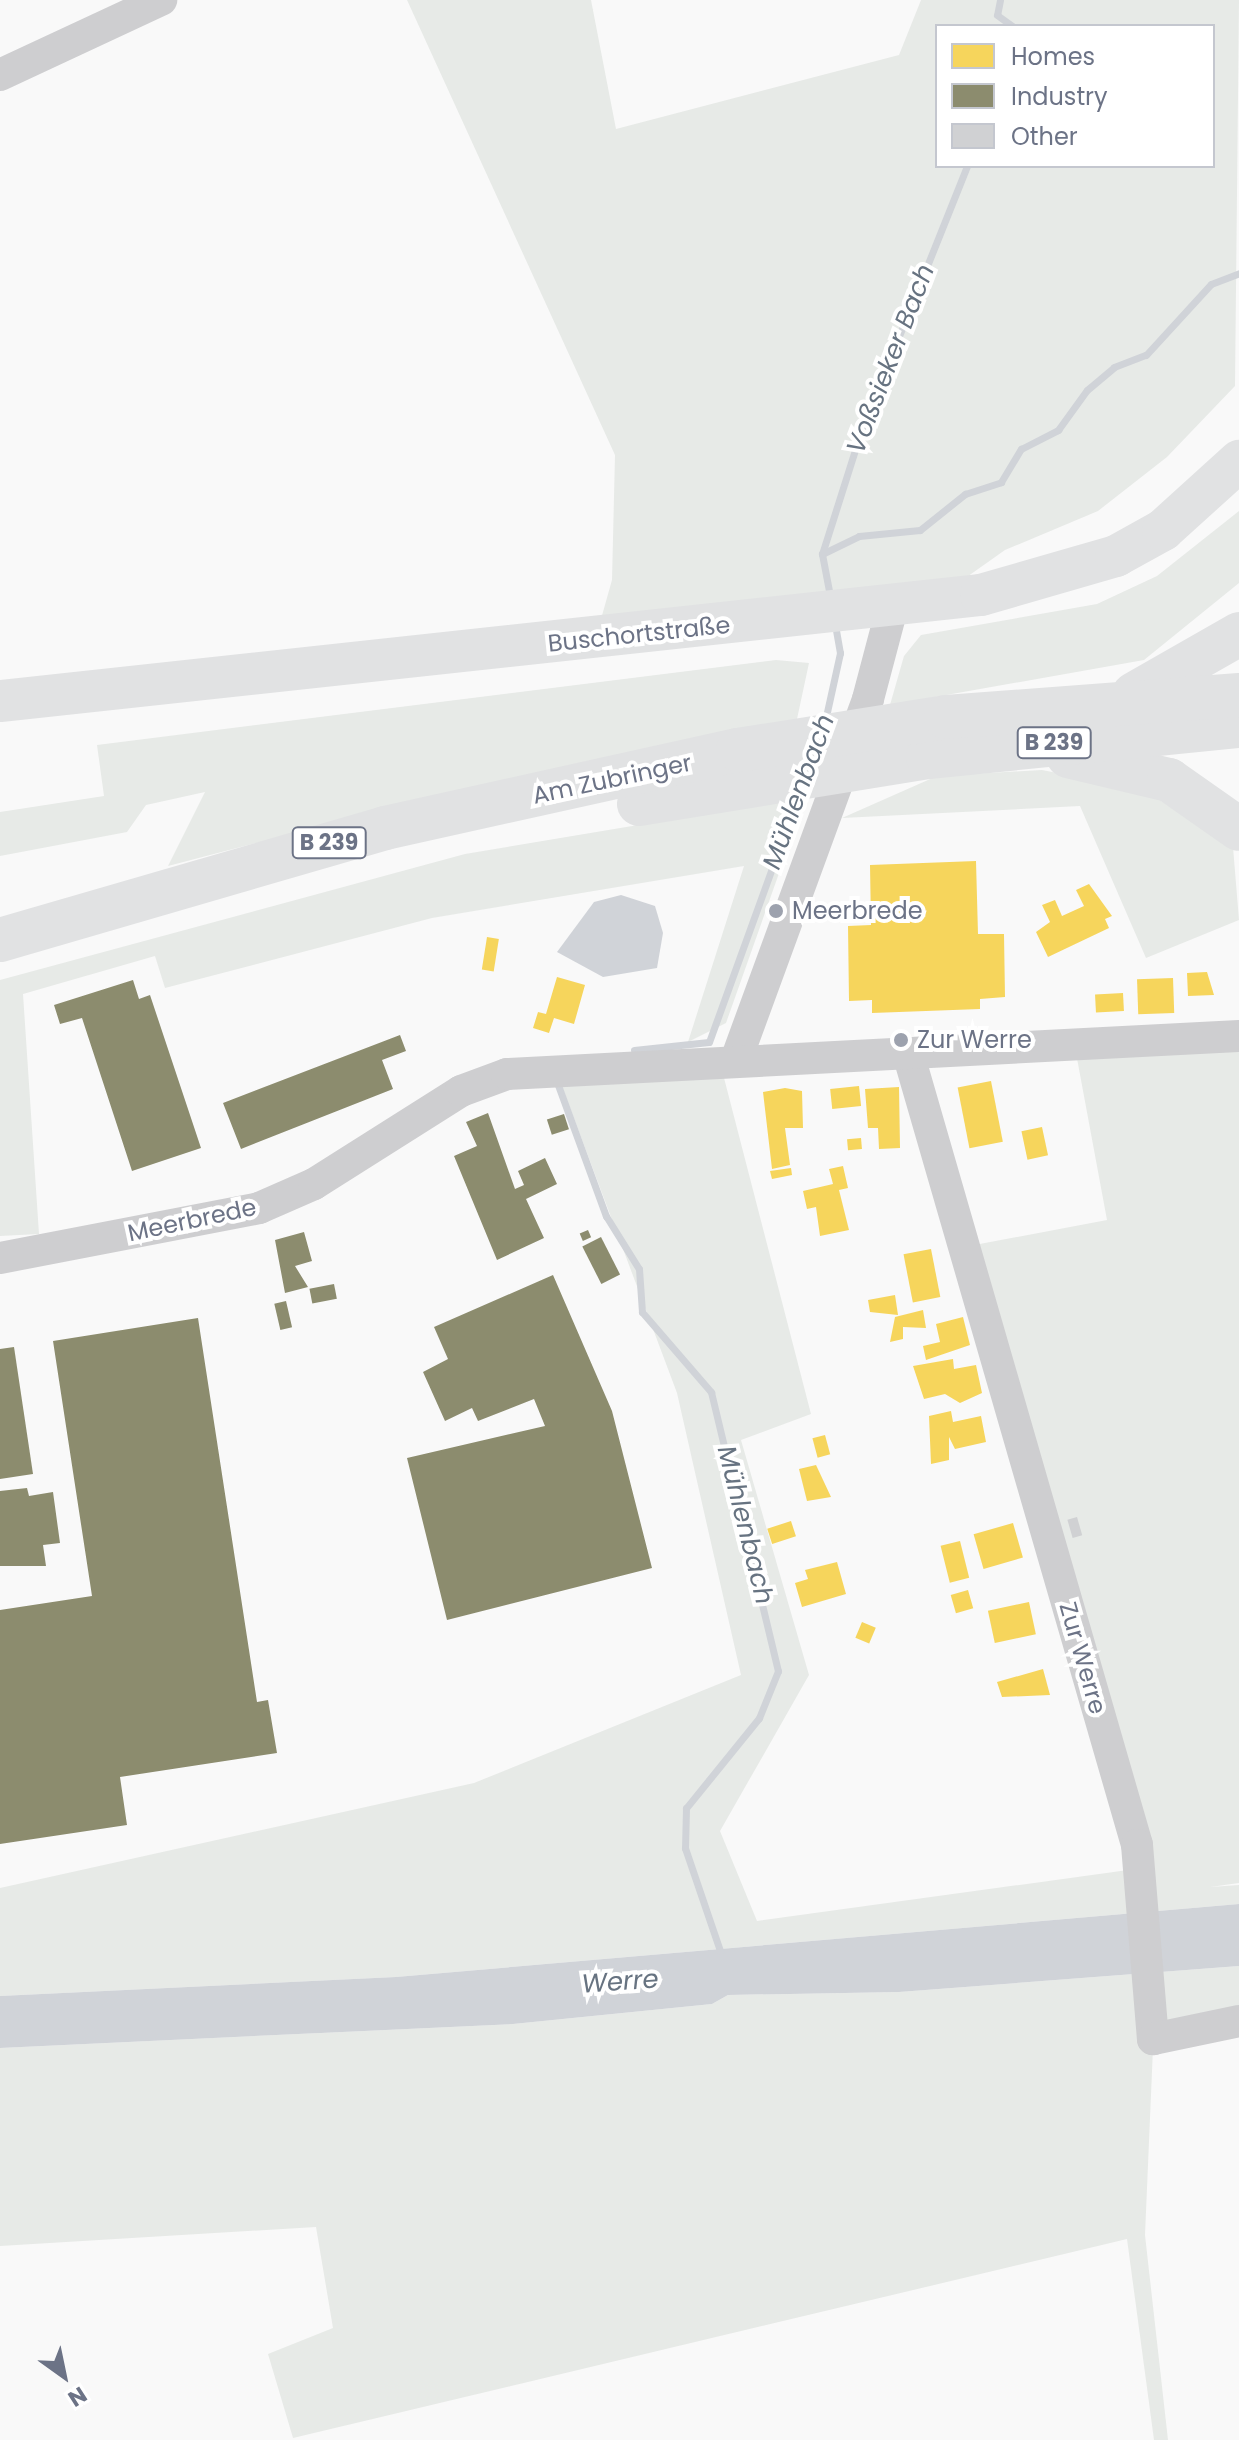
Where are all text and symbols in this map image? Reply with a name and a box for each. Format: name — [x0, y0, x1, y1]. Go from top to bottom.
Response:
legend — [935, 24, 1215, 168]
text: Homes — [1011, 40, 1095, 73]
text: Industry — [1011, 80, 1108, 113]
text: Other — [1011, 120, 1078, 153]
water label: Voßsieker Bach — [841, 260, 941, 458]
street label: Buschortstraße — [546, 610, 732, 658]
water label: Mühlenbach — [757, 710, 841, 874]
road number: B 239 — [1016, 725, 1092, 761]
street label: Am Zubringer — [530, 748, 694, 810]
road number: B 239 — [291, 825, 367, 861]
place label: Meerbrede — [792, 897, 923, 925]
marker: Meerbrede — [767, 902, 785, 920]
place label: Zur Werre — [917, 1026, 1032, 1054]
marker: Zur Werre — [892, 1031, 910, 1049]
street label: Meerbrede — [125, 1192, 259, 1248]
water label: Mühlenbach — [710, 1442, 780, 1608]
street label: Zur Werre — [1053, 1599, 1113, 1717]
water label: Werre — [580, 1964, 660, 2000]
north arrow — [24, 2336, 104, 2416]
text: N — [62, 2379, 93, 2414]

